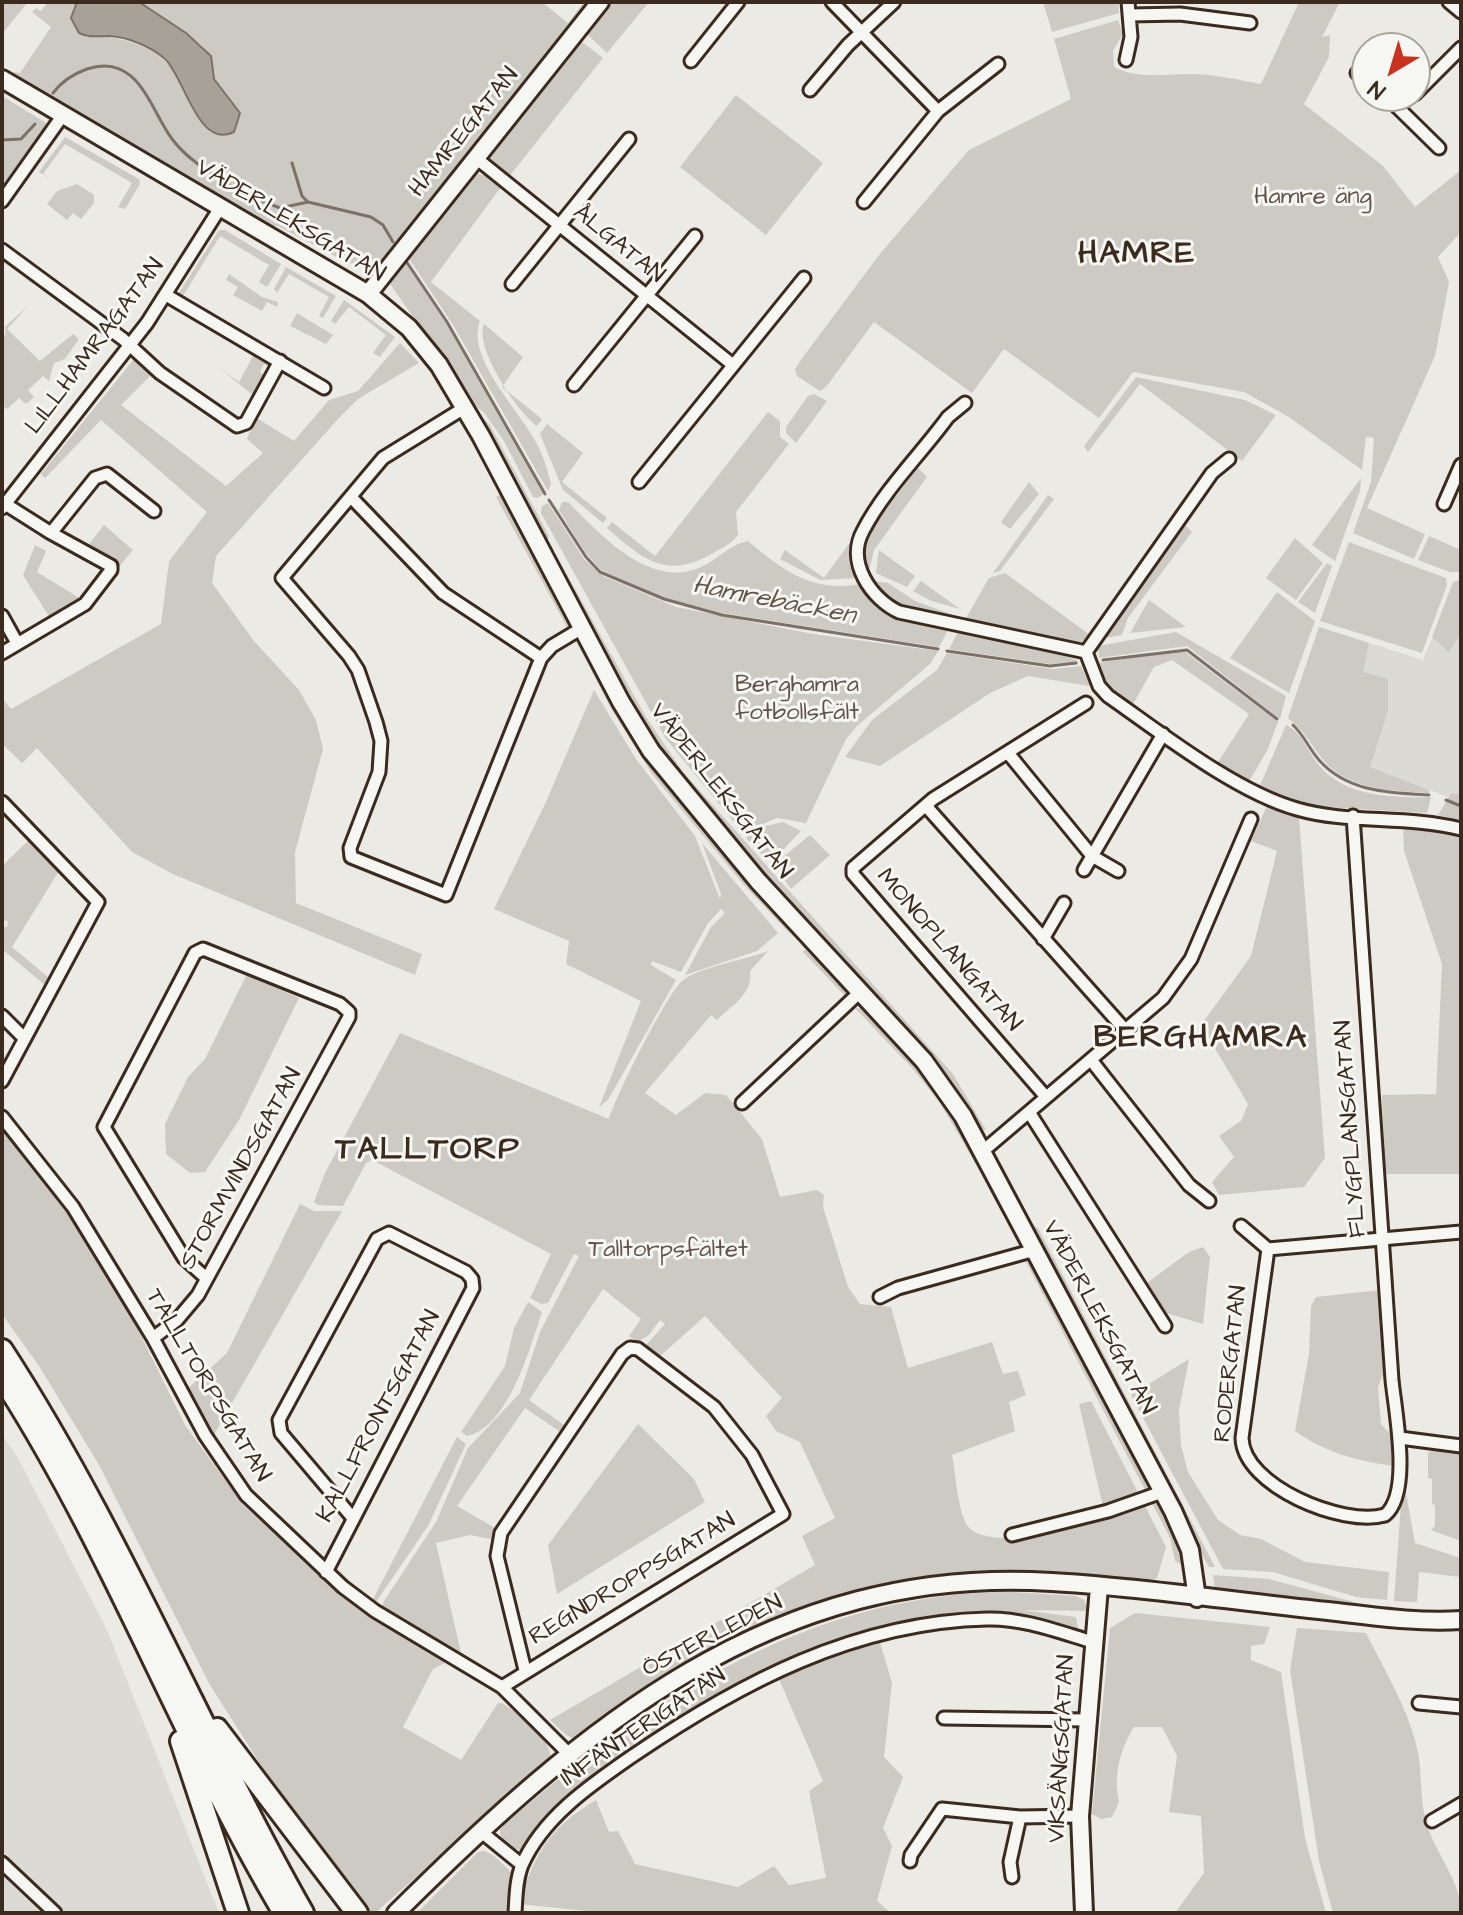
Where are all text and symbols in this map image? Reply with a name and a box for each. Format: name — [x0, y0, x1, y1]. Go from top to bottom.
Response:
north arrow — [1351, 32, 1431, 112]
street label: HAMREGATAN — [404, 62, 526, 204]
text: N — [1362, 73, 1392, 106]
street label: VÄDERLEKSGATAN — [190, 154, 390, 290]
park label: Hamre äng — [1254, 184, 1372, 212]
street label: ÅLGATAN — [566, 199, 670, 291]
district label: HAMRE — [1078, 236, 1196, 274]
street label: LILLHAMRAGATAN — [20, 253, 172, 441]
water label: Hamrebäcken — [690, 571, 858, 633]
park label: Berghamra fotbollsfält — [735, 672, 859, 728]
street label: VÄDERLEKSGATAN — [642, 698, 798, 886]
street label: MONOPLANGATAN — [869, 864, 1027, 1038]
street label: FLYGPLANSGATAN — [1330, 1019, 1374, 1239]
district label: BERGHAMRA — [1094, 1020, 1308, 1058]
street label: STORMVINDSGATAN — [175, 1063, 309, 1275]
district label: TALLTORP — [335, 1132, 521, 1170]
street label: VÄDERLEKSGATAN — [1035, 1216, 1161, 1420]
park label: Talltorpsfältet — [588, 1237, 748, 1265]
street label: TALLTORPSGATAN — [138, 1284, 276, 1488]
street label: RODERGATAN — [1209, 1284, 1255, 1444]
street label: KALLFRONTSGATAN — [312, 1306, 448, 1528]
street label: REGNDROPPSGATAN — [525, 1507, 741, 1653]
street label: ÖSTERLEDEN — [638, 1589, 788, 1685]
street label: VIKSÄNGSGATAN — [1044, 1654, 1082, 1844]
street label: INFANTERIGATAN — [556, 1662, 732, 1794]

